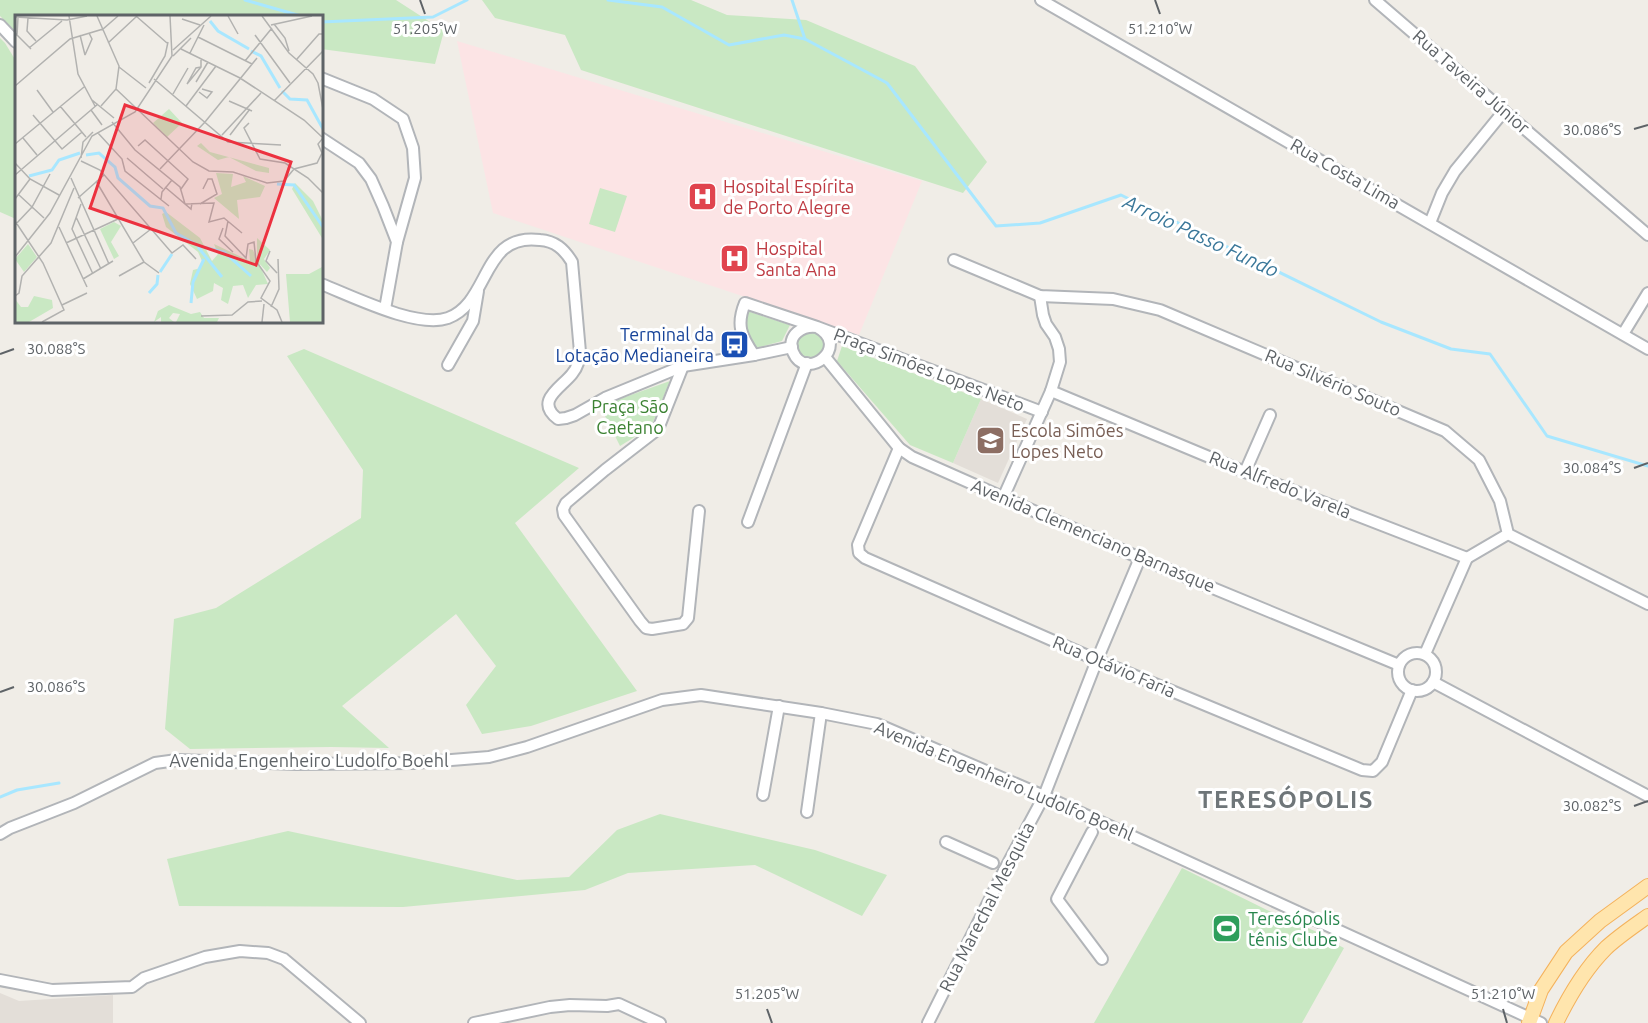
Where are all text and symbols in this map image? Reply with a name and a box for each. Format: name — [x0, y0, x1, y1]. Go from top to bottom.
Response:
inset map — [15, 15, 322, 322]
text: 51.205°W — [393, 20, 457, 37]
text: 51.210°W — [1128, 20, 1192, 37]
street label: Rua Taveira Júnior — [1409, 25, 1534, 137]
text: 30.086°S — [1563, 121, 1621, 138]
street label: Rua Costa Lima — [1287, 134, 1404, 213]
place label: Hospital Espírita de Porto Alegre — [723, 176, 854, 217]
hospital icon: Hospital Espírita de Porto Alegre — [686, 181, 718, 213]
water label: Arroio Passo Fundo — [1119, 189, 1283, 282]
place label: Hospital Santa Ana — [756, 238, 837, 279]
hospital icon: Hospital Santa Ana — [719, 243, 751, 275]
street label: Praça Simões Lopes Neto — [831, 323, 1028, 415]
place label: Terminal da Lotação Medianeira — [555, 324, 714, 365]
bus stop icon: Terminal da Lotação Medianeira — [719, 329, 751, 361]
text: 30.088°S — [27, 340, 85, 357]
street label: Rua Silvério Souto — [1262, 344, 1404, 420]
park label: Praça São Caetano — [591, 396, 669, 437]
place label: Escola Simões Lopes Neto — [1011, 420, 1124, 461]
school or university icon: Escola Simões Lopes Neto — [974, 425, 1006, 457]
street label: Rua Alfredo Varela — [1207, 446, 1354, 522]
text: 30.084°S — [1563, 459, 1621, 476]
street label: Avenida Clemenciano Barnasque — [969, 475, 1218, 596]
street label: Rua Otávio Faria — [1050, 631, 1179, 701]
text: 30.086°S — [27, 678, 85, 695]
street label: Avenida Engenheiro Ludolfo Boehl — [872, 716, 1137, 844]
street label: Avenida Engenheiro Ludolfo Boehl — [169, 750, 449, 770]
district label: TERESÓPOLIS — [1198, 785, 1374, 813]
text: 30.082°S — [1563, 797, 1621, 814]
street label: Rua Marechal Mesquita — [934, 818, 1038, 995]
place label: Teresópolis tênis Clube — [1248, 908, 1340, 949]
sports icon: Teresópolis tênis Clube — [1211, 913, 1243, 945]
text: 51.205°W — [735, 985, 799, 1002]
text: 51.210°W — [1471, 985, 1535, 1002]

